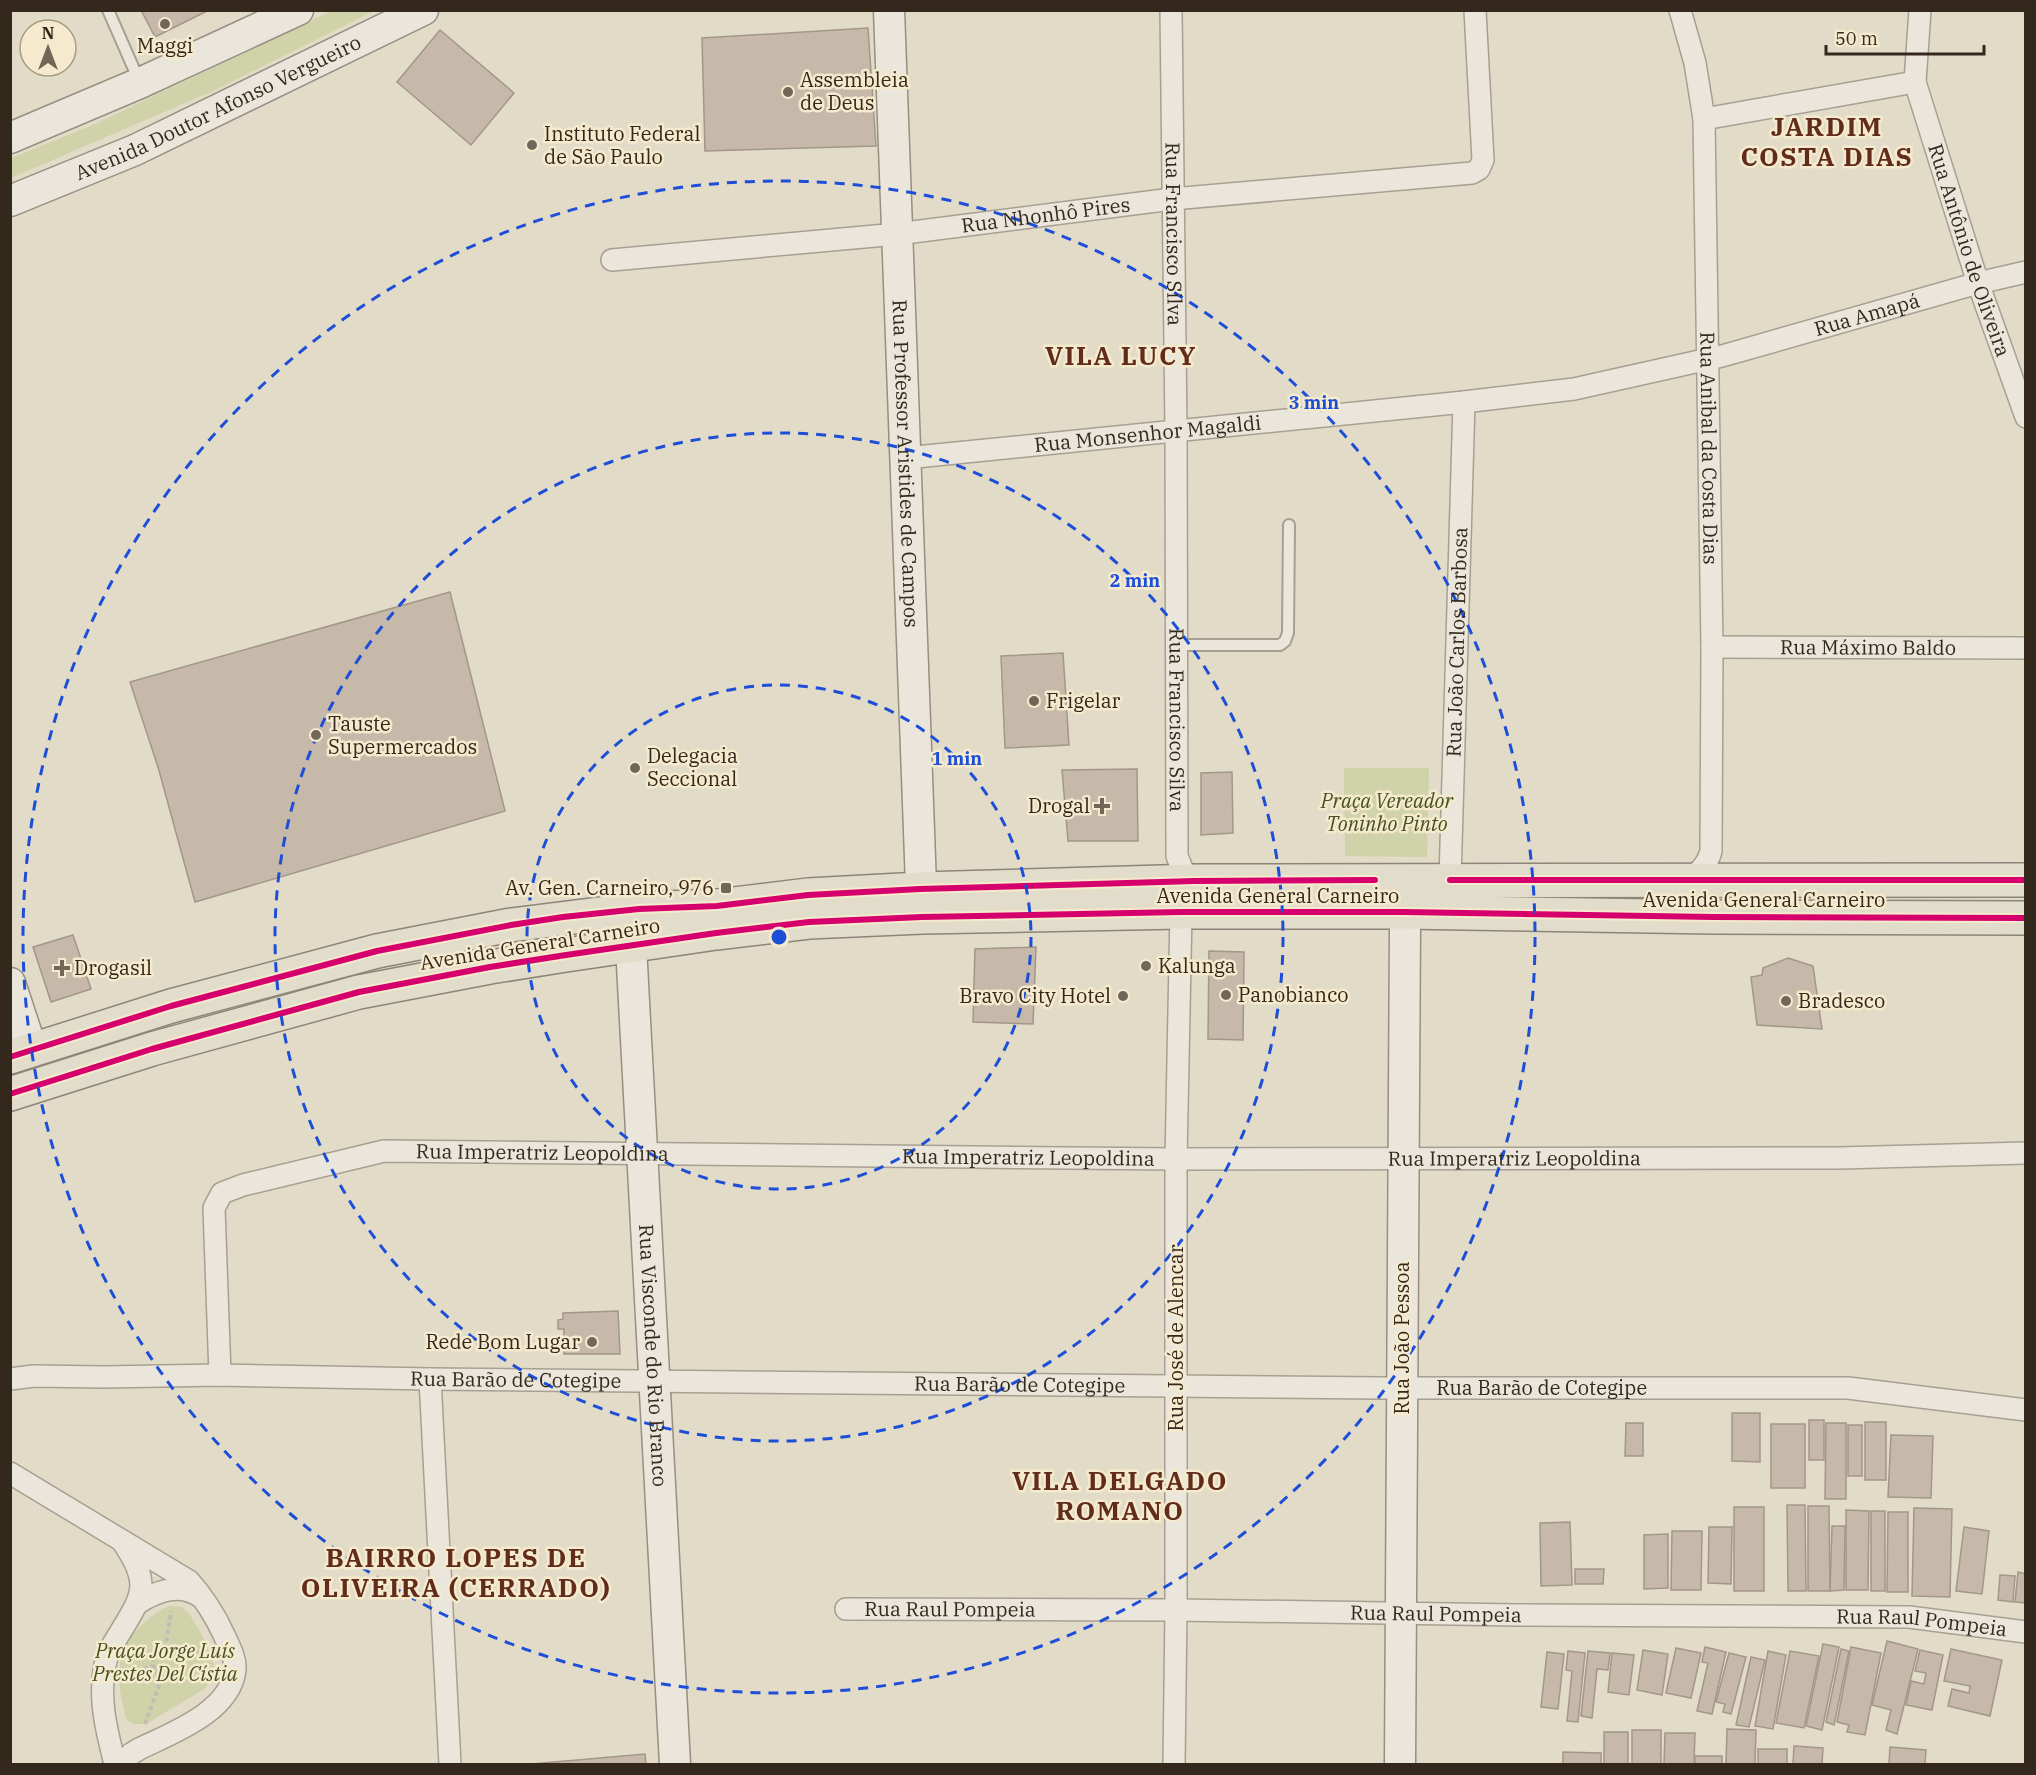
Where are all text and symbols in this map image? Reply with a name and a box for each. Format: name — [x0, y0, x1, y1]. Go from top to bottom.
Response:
marker: Maggi — [158, 17, 172, 31]
north arrow — [18, 18, 78, 78]
scale bar — [1826, 18, 1984, 56]
text: N — [42, 23, 54, 43]
text: 50 m — [1835, 27, 1878, 50]
street label: Avenida Doutor Afonso Vergueiro — [71, 28, 365, 186]
place label: Maggi — [137, 32, 193, 59]
place label: Assembleia de Deus — [800, 66, 909, 116]
marker: Assembleia de Deus — [781, 85, 795, 99]
district label: JARDIM COSTA DIAS — [1741, 109, 1913, 173]
place label: Instituto Federal de São Paulo — [544, 120, 700, 170]
marker: Instituto Federal de São Paulo — [525, 138, 539, 152]
street label: Rua Antônio de Oliveira — [1922, 140, 2017, 360]
street label: Rua Francisco Silva — [1160, 142, 1189, 326]
street label: Rua Nhonhô Pires — [960, 190, 1132, 239]
street label: Rua Amapá — [1811, 286, 1923, 342]
street label: Rua Professor Aristides de Campos — [887, 299, 926, 628]
street label: Rua Anibal da Costa Dias — [1694, 331, 1725, 565]
district label: VILA LUCY — [1045, 338, 1197, 372]
text: 3 min — [1289, 391, 1339, 414]
street label: Rua Monsenhor Magaldi — [1033, 408, 1262, 458]
street label: Rua João Carlos Barbosa — [1440, 527, 1473, 758]
text: 2 min — [1110, 569, 1160, 592]
street label: Rua Francisco Silva — [1163, 628, 1191, 812]
street label: Rua Máximo Baldo — [1780, 633, 1956, 661]
place label: Frigelar — [1046, 687, 1121, 714]
marker: Frigelar — [1027, 694, 1041, 708]
place label: Tauste Supermercados — [328, 710, 477, 760]
marker: Tauste Supermercados — [309, 728, 323, 742]
place label: Delegacia Seccional — [647, 742, 738, 792]
text: 1 min — [932, 747, 982, 770]
marker: Delegacia Seccional — [628, 761, 642, 775]
park label: Praça Vereador Toninho Pinto — [1320, 787, 1455, 837]
place label: Drogal — [1028, 792, 1090, 819]
marker: Drogal — [1095, 799, 1109, 813]
place label: Av. Gen. Carneiro, 976 — [505, 874, 714, 901]
marker: Av. Gen. Carneiro, 976 — [719, 881, 733, 895]
street label: Avenida General Carneiro — [1157, 882, 1399, 909]
street label: Avenida General Carneiro — [1643, 886, 1885, 913]
street label: Avenida General Carneiro — [418, 911, 662, 976]
centre of rings — [769, 927, 789, 947]
place label: Kalunga — [1158, 952, 1236, 979]
place label: Drogasil — [74, 954, 152, 981]
marker: Kalunga — [1139, 959, 1153, 973]
marker: Drogasil — [55, 961, 69, 975]
place label: Panobianco — [1238, 981, 1349, 1008]
place label: Bravo City Hotel — [959, 982, 1111, 1009]
place label: Bradesco — [1798, 987, 1885, 1014]
marker: Panobianco — [1219, 988, 1233, 1002]
marker: Bravo City Hotel — [1116, 989, 1130, 1003]
marker: Bradesco — [1779, 994, 1793, 1008]
street label: Rua Imperatriz Leopoldina — [416, 1137, 669, 1167]
street label: Rua Imperatriz Leopoldina — [902, 1142, 1155, 1172]
street label: Rua Imperatriz Leopoldina — [1388, 1144, 1641, 1172]
street label: Rua Visconde do Rio Branco — [633, 1223, 674, 1488]
street label: Rua José de Alencar — [1162, 1244, 1189, 1432]
street label: Rua João Pessoa — [1388, 1261, 1415, 1415]
place label: Rede Bom Lugar — [425, 1328, 580, 1355]
marker: Rede Bom Lugar — [585, 1335, 599, 1349]
street label: Rua Barão de Cotegipe — [410, 1365, 621, 1394]
street label: Rua Barão de Cotegipe — [914, 1370, 1125, 1399]
street label: Rua Barão de Cotegipe — [1436, 1374, 1647, 1401]
district label: VILA DELGADO ROMANO — [1012, 1463, 1228, 1527]
district label: BAIRRO LOPES DE OLIVEIRA (CERRADO) — [301, 1540, 611, 1604]
street label: Rua Raul Pompeia — [864, 1595, 1036, 1623]
street label: Rua Raul Pompeia — [1350, 1599, 1522, 1628]
street label: Rua Raul Pompeia — [1836, 1603, 2009, 1642]
park label: Praça Jorge Luís Prestes Del Cístia — [91, 1637, 238, 1687]

